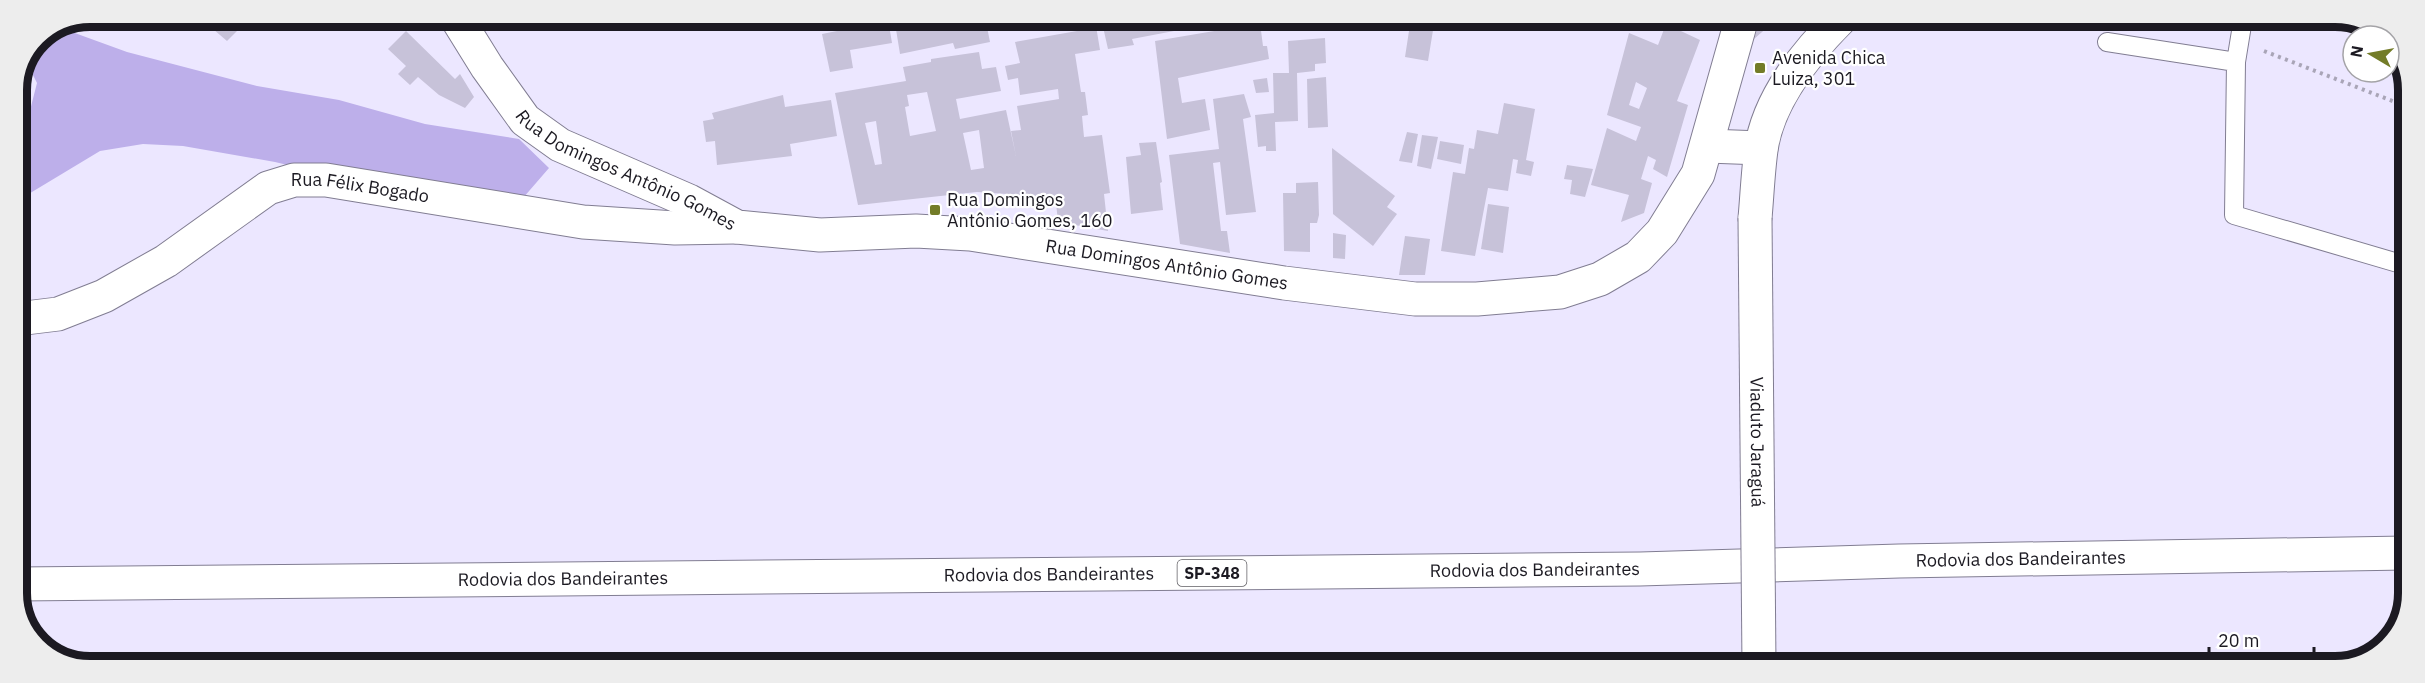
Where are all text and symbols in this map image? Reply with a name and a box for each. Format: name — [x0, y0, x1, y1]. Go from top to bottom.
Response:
north arrow — [2341, 24, 2401, 84]
text: N — [2345, 44, 2367, 59]
place label: Avenida Chica Luiza, 301 — [1772, 46, 1886, 90]
marker: Avenida Chica Luiza, 301 — [1753, 61, 1767, 75]
street label: Rua Domingos Antônio Gomes — [510, 105, 740, 235]
street label: Rua Félix Bogado — [291, 168, 431, 208]
place label: Rua Domingos Antônio Gomes, 160 — [947, 188, 1113, 232]
marker: Rua Domingos Antônio Gomes, 160 — [928, 203, 942, 217]
street label: Rua Domingos Antônio Gomes — [1044, 234, 1290, 294]
street label: Viaduto Jaraguá — [1745, 377, 1770, 508]
street label: Rodovia dos Bandeirantes — [1915, 545, 2126, 572]
street label: Rodovia dos Bandeirantes — [1430, 557, 1640, 582]
road number: SP-348 — [1178, 560, 1246, 586]
street label: Rodovia dos Bandeirantes — [944, 561, 1154, 586]
street label: Rodovia dos Bandeirantes — [458, 566, 668, 591]
scale bar — [2209, 620, 2314, 658]
text: 20 m — [2218, 629, 2260, 652]

